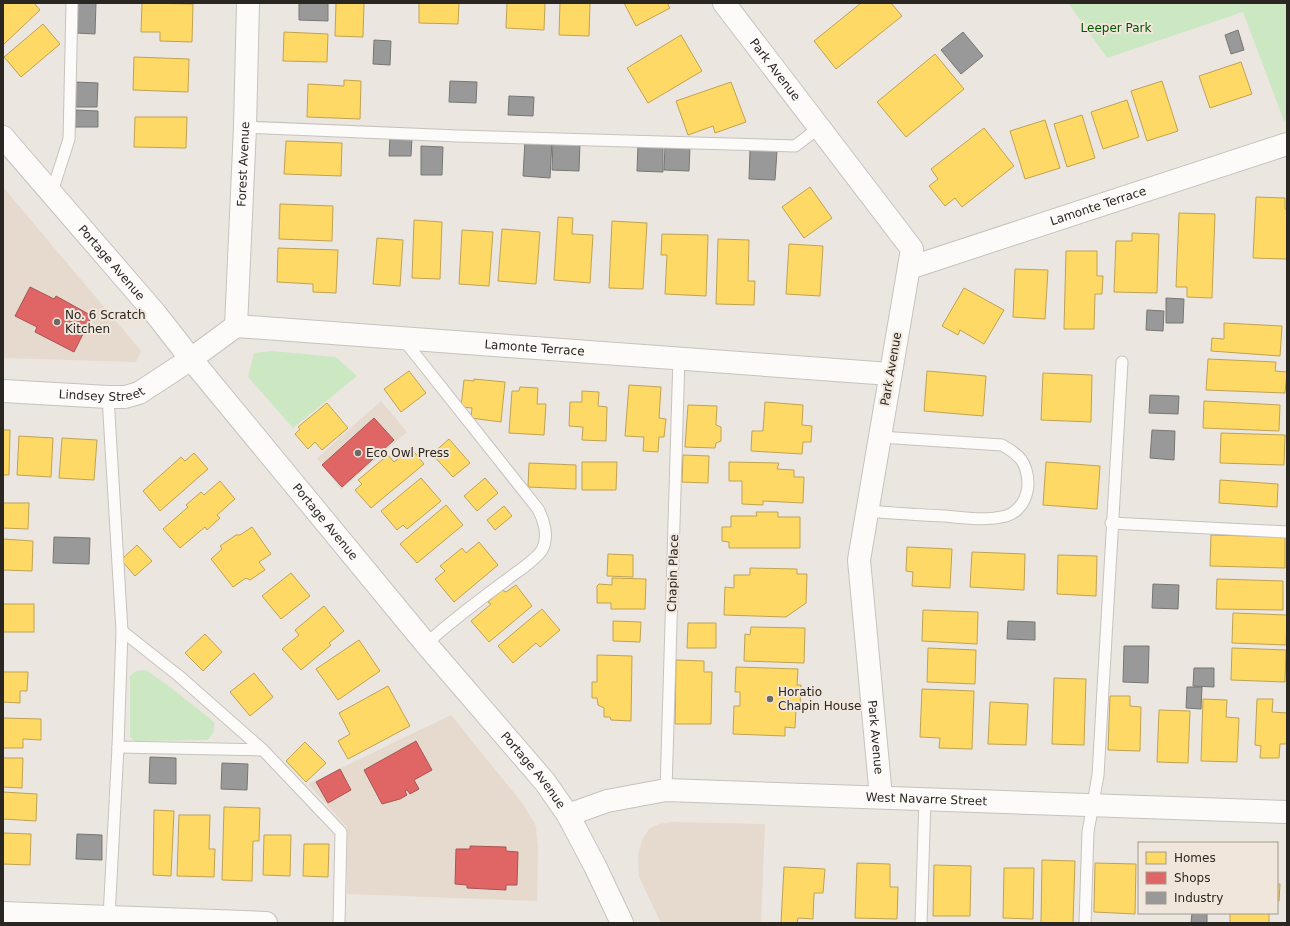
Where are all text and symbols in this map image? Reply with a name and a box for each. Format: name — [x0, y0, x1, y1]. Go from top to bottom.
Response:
park label: Leeper Park — [1081, 21, 1152, 35]
street label: Park Avenue — [747, 36, 803, 104]
street label: Forest Avenue — [234, 121, 252, 207]
street label: Lamonte Terrace — [1048, 184, 1148, 228]
street label: Portage Avenue — [75, 222, 148, 303]
place label: No. 6 Scratch Kitchen — [65, 308, 146, 336]
marker: No. 6 Scratch Kitchen — [52, 317, 62, 327]
street label: Park Avenue — [878, 331, 904, 407]
street label: Lamonte Terrace — [484, 337, 585, 359]
street label: Lindsey Street — [58, 384, 148, 404]
place label: Eco Owl Press — [366, 446, 449, 460]
marker: Eco Owl Press — [353, 448, 363, 458]
street label: Portage Avenue — [290, 481, 361, 563]
street label: Chapin Place — [665, 534, 681, 612]
place label: Horatio Chapin House — [778, 685, 861, 713]
marker: Horatio Chapin House — [765, 694, 775, 704]
street label: Park Avenue — [865, 699, 886, 775]
street label: Portage Avenue — [498, 729, 568, 811]
street label: West Navarre Street — [866, 790, 988, 808]
legend — [1138, 842, 1278, 914]
text: Homes — [1174, 851, 1216, 865]
text: Shops — [1174, 871, 1210, 885]
text: Industry — [1174, 891, 1223, 905]

